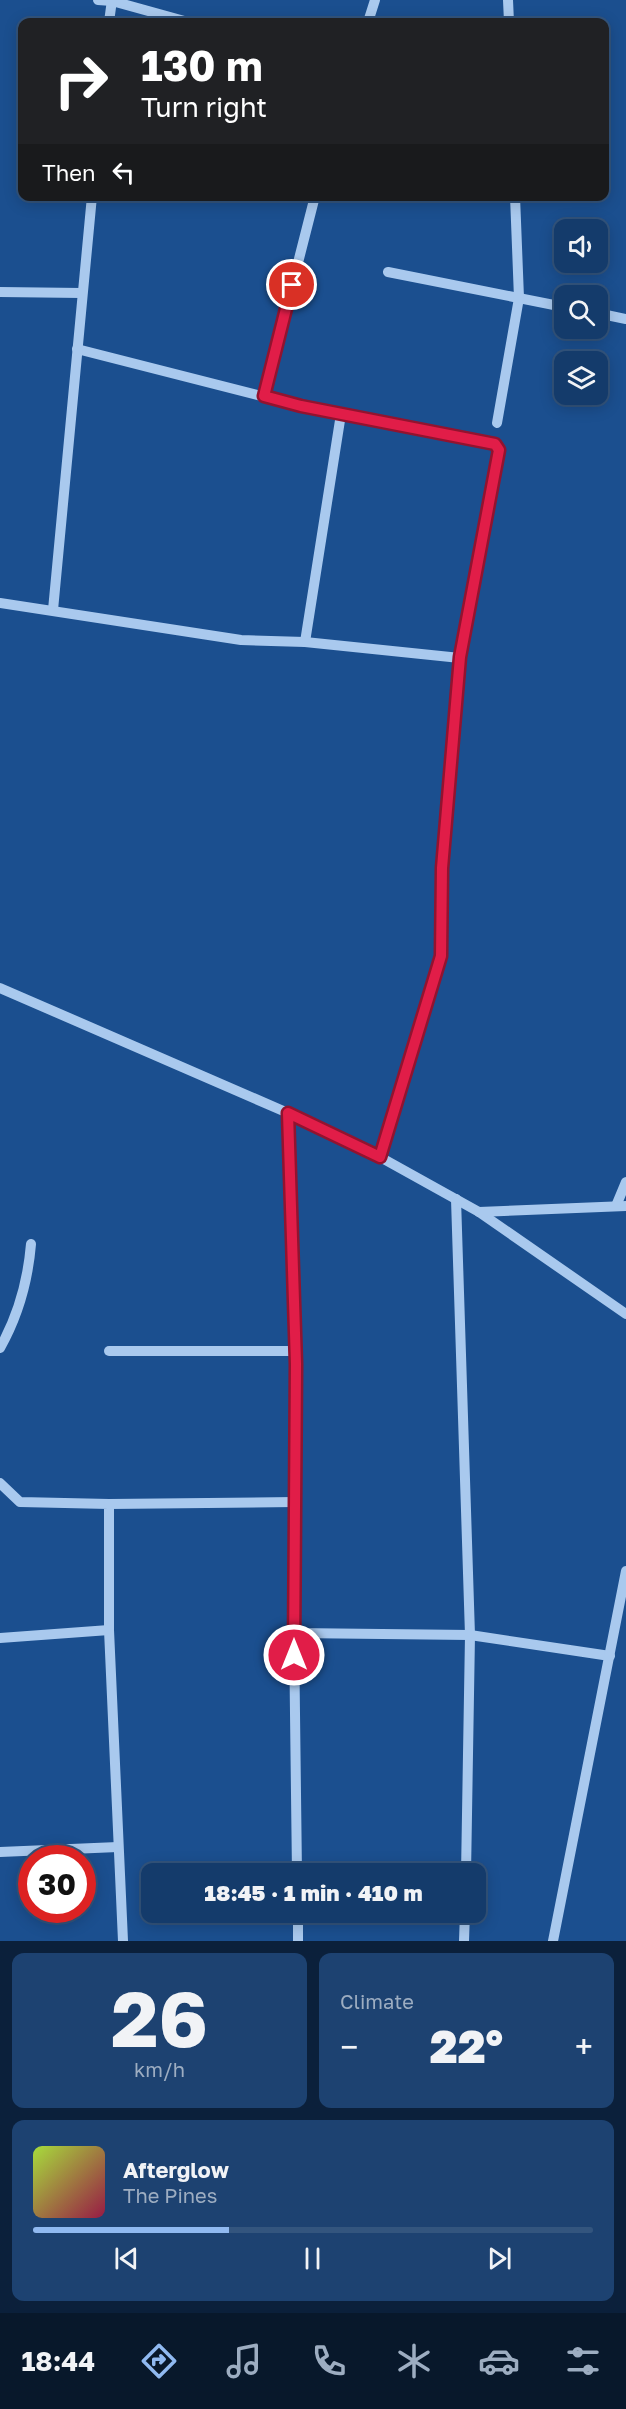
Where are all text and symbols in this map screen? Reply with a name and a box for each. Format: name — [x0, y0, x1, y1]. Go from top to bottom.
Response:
text: 130 m — [141, 40, 263, 90]
icon: right — [42, 42, 120, 120]
text: Turn right — [141, 91, 267, 123]
icon: left — [107, 156, 140, 189]
text: Then — [42, 159, 95, 186]
map controls — [554, 219, 608, 405]
button: sound — [554, 219, 608, 273]
pin — [266, 259, 317, 310]
icon: arrive — [275, 268, 308, 301]
button: search — [554, 285, 608, 339]
button: layers — [554, 351, 608, 405]
position arrow — [262, 1623, 326, 1687]
speed limit sign: 30 — [18, 1845, 96, 1923]
text: 18:45 · 1 min · 410 m — [204, 1879, 423, 1906]
text: 26 — [111, 1971, 208, 2064]
text: Climate — [340, 1989, 414, 2013]
text: 22° — [430, 2019, 503, 2073]
text: − — [340, 2027, 358, 2066]
text: + — [575, 2027, 593, 2066]
text: km/h — [134, 2057, 185, 2081]
text: Afterglow — [123, 2156, 229, 2183]
text: The Pines — [123, 2183, 217, 2207]
icon: previous — [110, 2242, 143, 2275]
icon: pause — [296, 2242, 329, 2275]
icon: next — [483, 2242, 516, 2275]
icon: directions — [138, 2340, 180, 2382]
icon: music — [223, 2340, 265, 2382]
icon: phone — [308, 2340, 350, 2382]
icon: climate — [393, 2340, 435, 2382]
icon: car — [478, 2340, 520, 2382]
icon: filters — [562, 2340, 604, 2382]
text: 18:44 — [21, 2345, 95, 2377]

